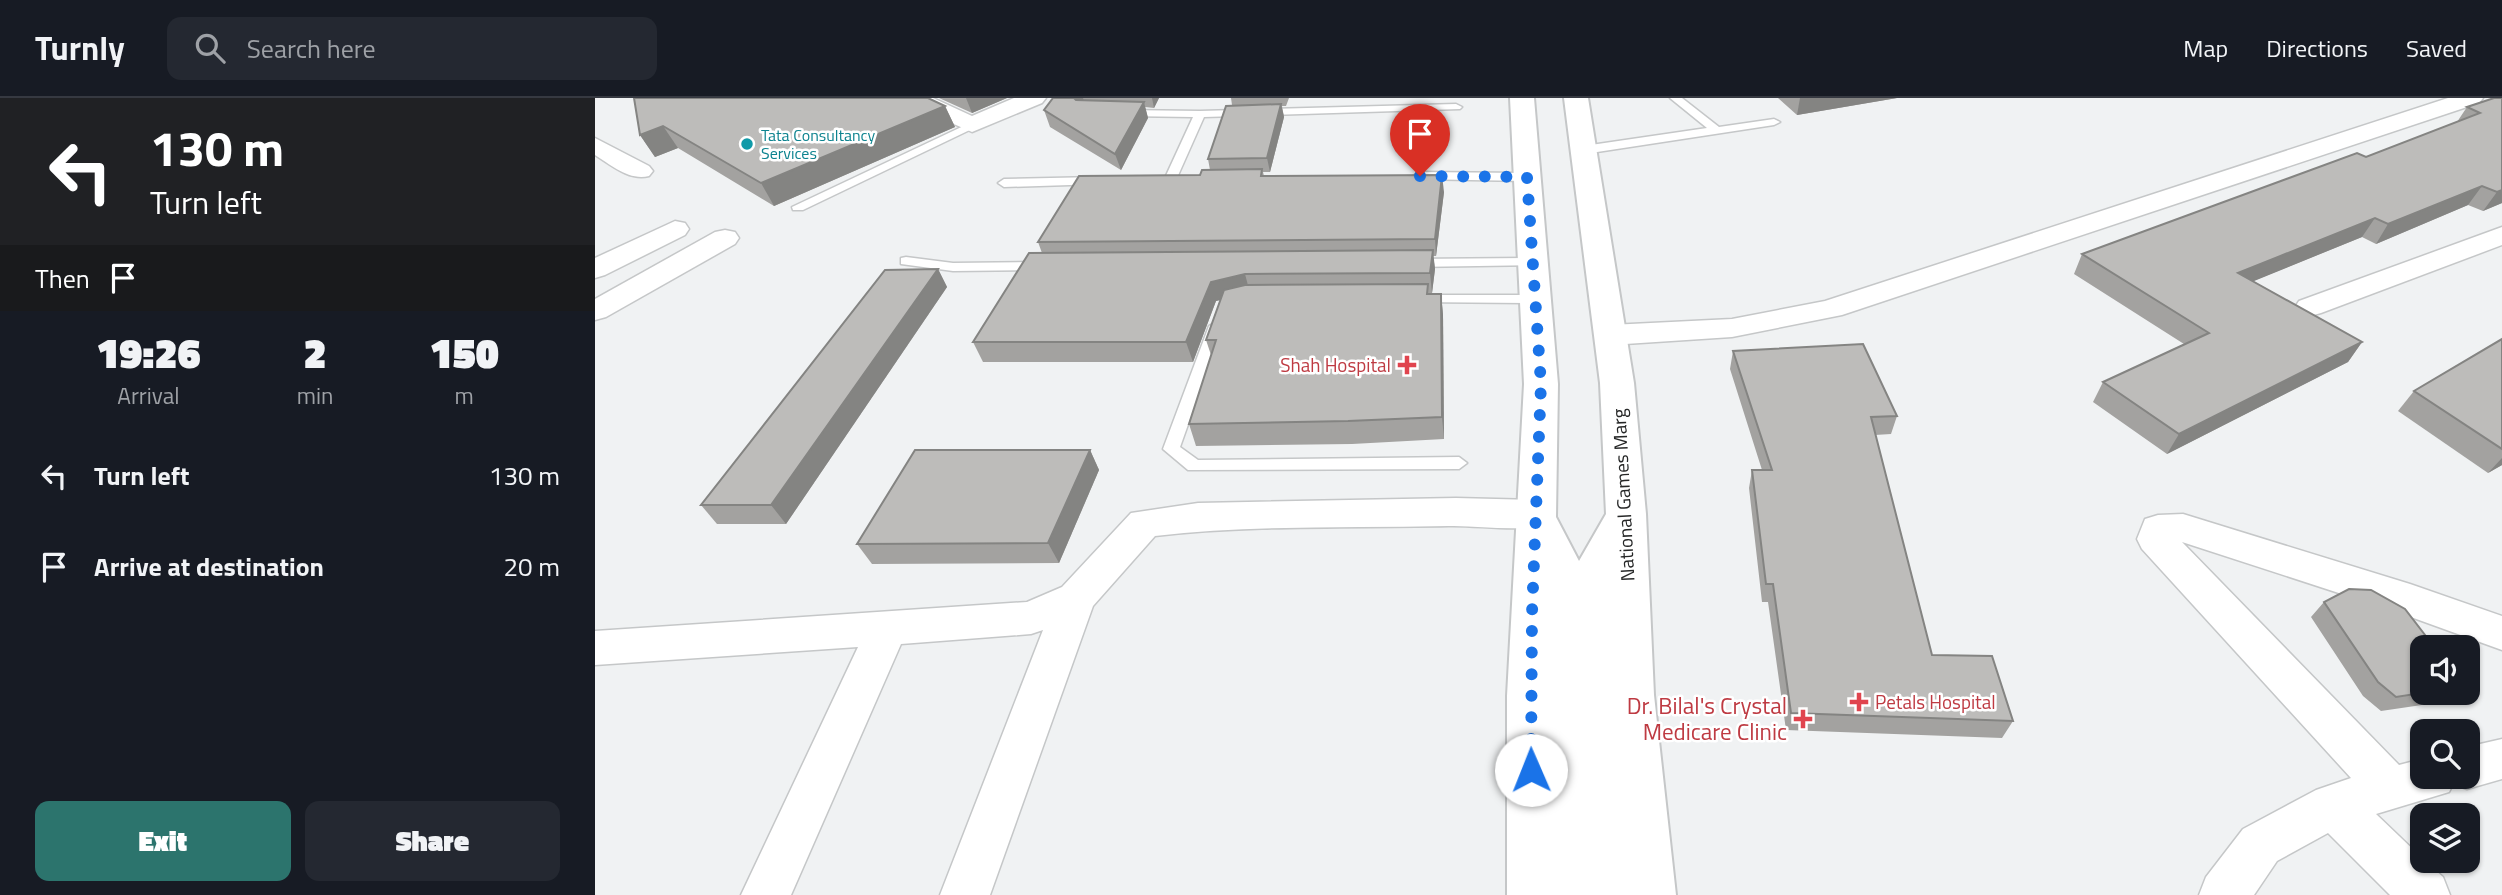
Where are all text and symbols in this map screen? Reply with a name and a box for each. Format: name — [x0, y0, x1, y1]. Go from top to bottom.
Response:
search box — [167, 17, 657, 80]
text: Turnly — [35, 23, 125, 73]
icon: search — [191, 29, 229, 67]
text: Search here — [247, 29, 376, 68]
text: Map — [2183, 30, 2228, 66]
text: Directions — [2266, 30, 2368, 66]
text: Saved — [2406, 30, 2467, 66]
pin — [1390, 104, 1450, 176]
text: 130 m — [150, 110, 284, 185]
icon: arrive — [1401, 115, 1439, 153]
place label: Tata Consultancy Services — [761, 123, 876, 165]
icon: left — [35, 126, 126, 217]
marker: Tata Consultancy Services — [739, 136, 755, 152]
text: Turn left — [150, 178, 262, 226]
text: Then — [35, 259, 90, 298]
icon: arrive — [104, 259, 142, 297]
text: 19:26 — [96, 320, 201, 384]
text: 2 — [304, 320, 327, 384]
text: 150 — [430, 320, 499, 384]
place label: Shah Hospital — [1280, 350, 1391, 379]
marker: Shah Hospital — [1397, 355, 1417, 375]
text: Arrival — [117, 378, 180, 413]
text: min — [297, 378, 333, 413]
text: m — [455, 378, 474, 413]
street label: National Games Marg — [1603, 408, 1642, 582]
text: Turn left — [94, 456, 189, 495]
text: 130 m — [489, 456, 560, 495]
icon: left — [35, 457, 73, 495]
text: Arrive at destination — [94, 547, 324, 586]
text: 20 m — [503, 547, 560, 586]
icon: arrive — [35, 548, 73, 586]
map controls — [2410, 635, 2480, 873]
button: sound — [2410, 635, 2480, 705]
place label: Petals Hospital — [1875, 687, 1996, 716]
place label: Dr. Bilal's Crystal Medicare Clinic — [1627, 688, 1787, 749]
marker: Petals Hospital — [1849, 692, 1869, 712]
marker: Dr. Bilal's Crystal Medicare Clinic — [1793, 709, 1813, 729]
button: search — [2410, 719, 2480, 789]
position arrow — [1494, 733, 1568, 807]
button: Exit — [35, 801, 291, 881]
button: Share — [305, 801, 560, 881]
button: layers — [2410, 803, 2480, 873]

